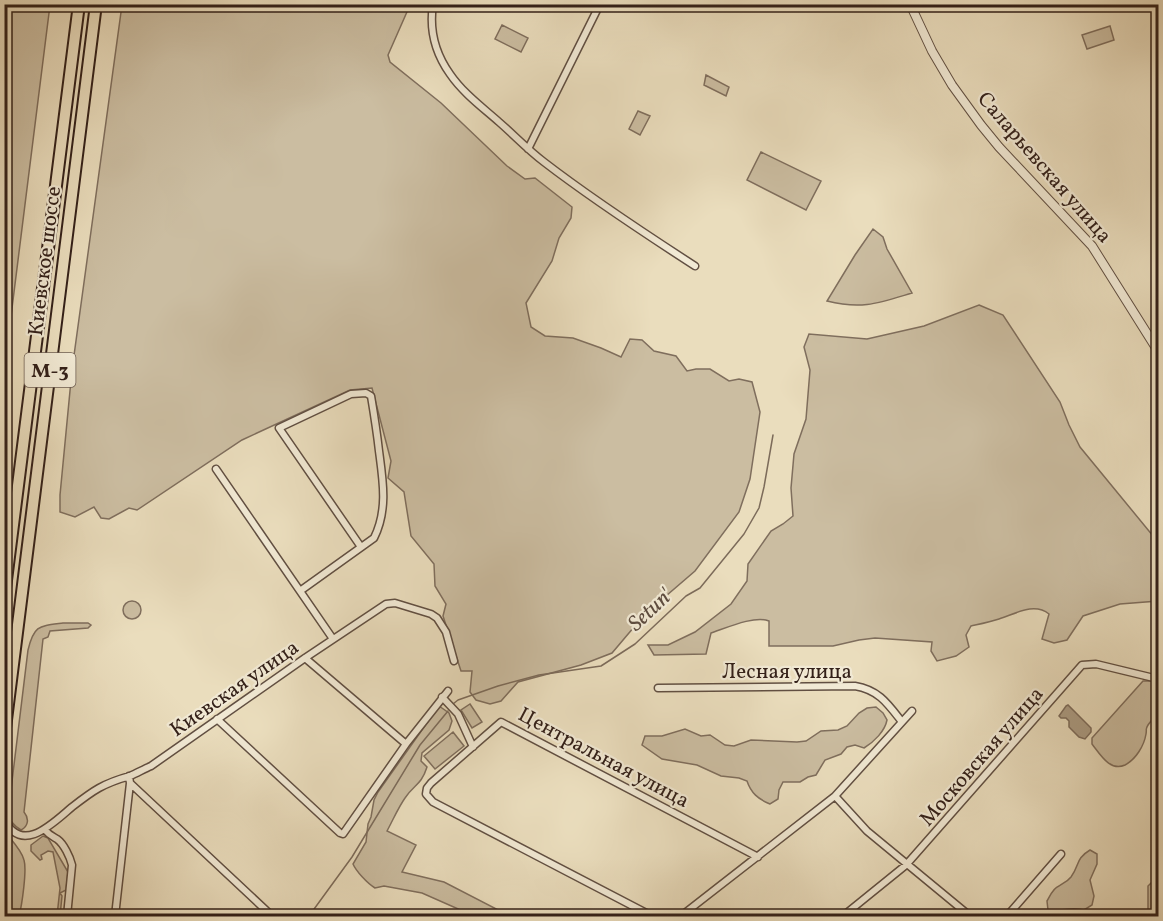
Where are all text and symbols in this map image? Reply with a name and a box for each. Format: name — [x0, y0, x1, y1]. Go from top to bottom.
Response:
street label: Саларьевская улица — [970, 86, 1118, 250]
street label: Киевское шоссе — [22, 185, 69, 338]
road number: М-3 — [25, 353, 76, 387]
water label: Setun' — [622, 582, 680, 639]
street label: Киевская улица — [164, 634, 305, 745]
street label: Лесная улица — [722, 658, 852, 687]
street label: Московская улица — [913, 681, 1051, 833]
street label: Центральная улица — [513, 701, 694, 816]

